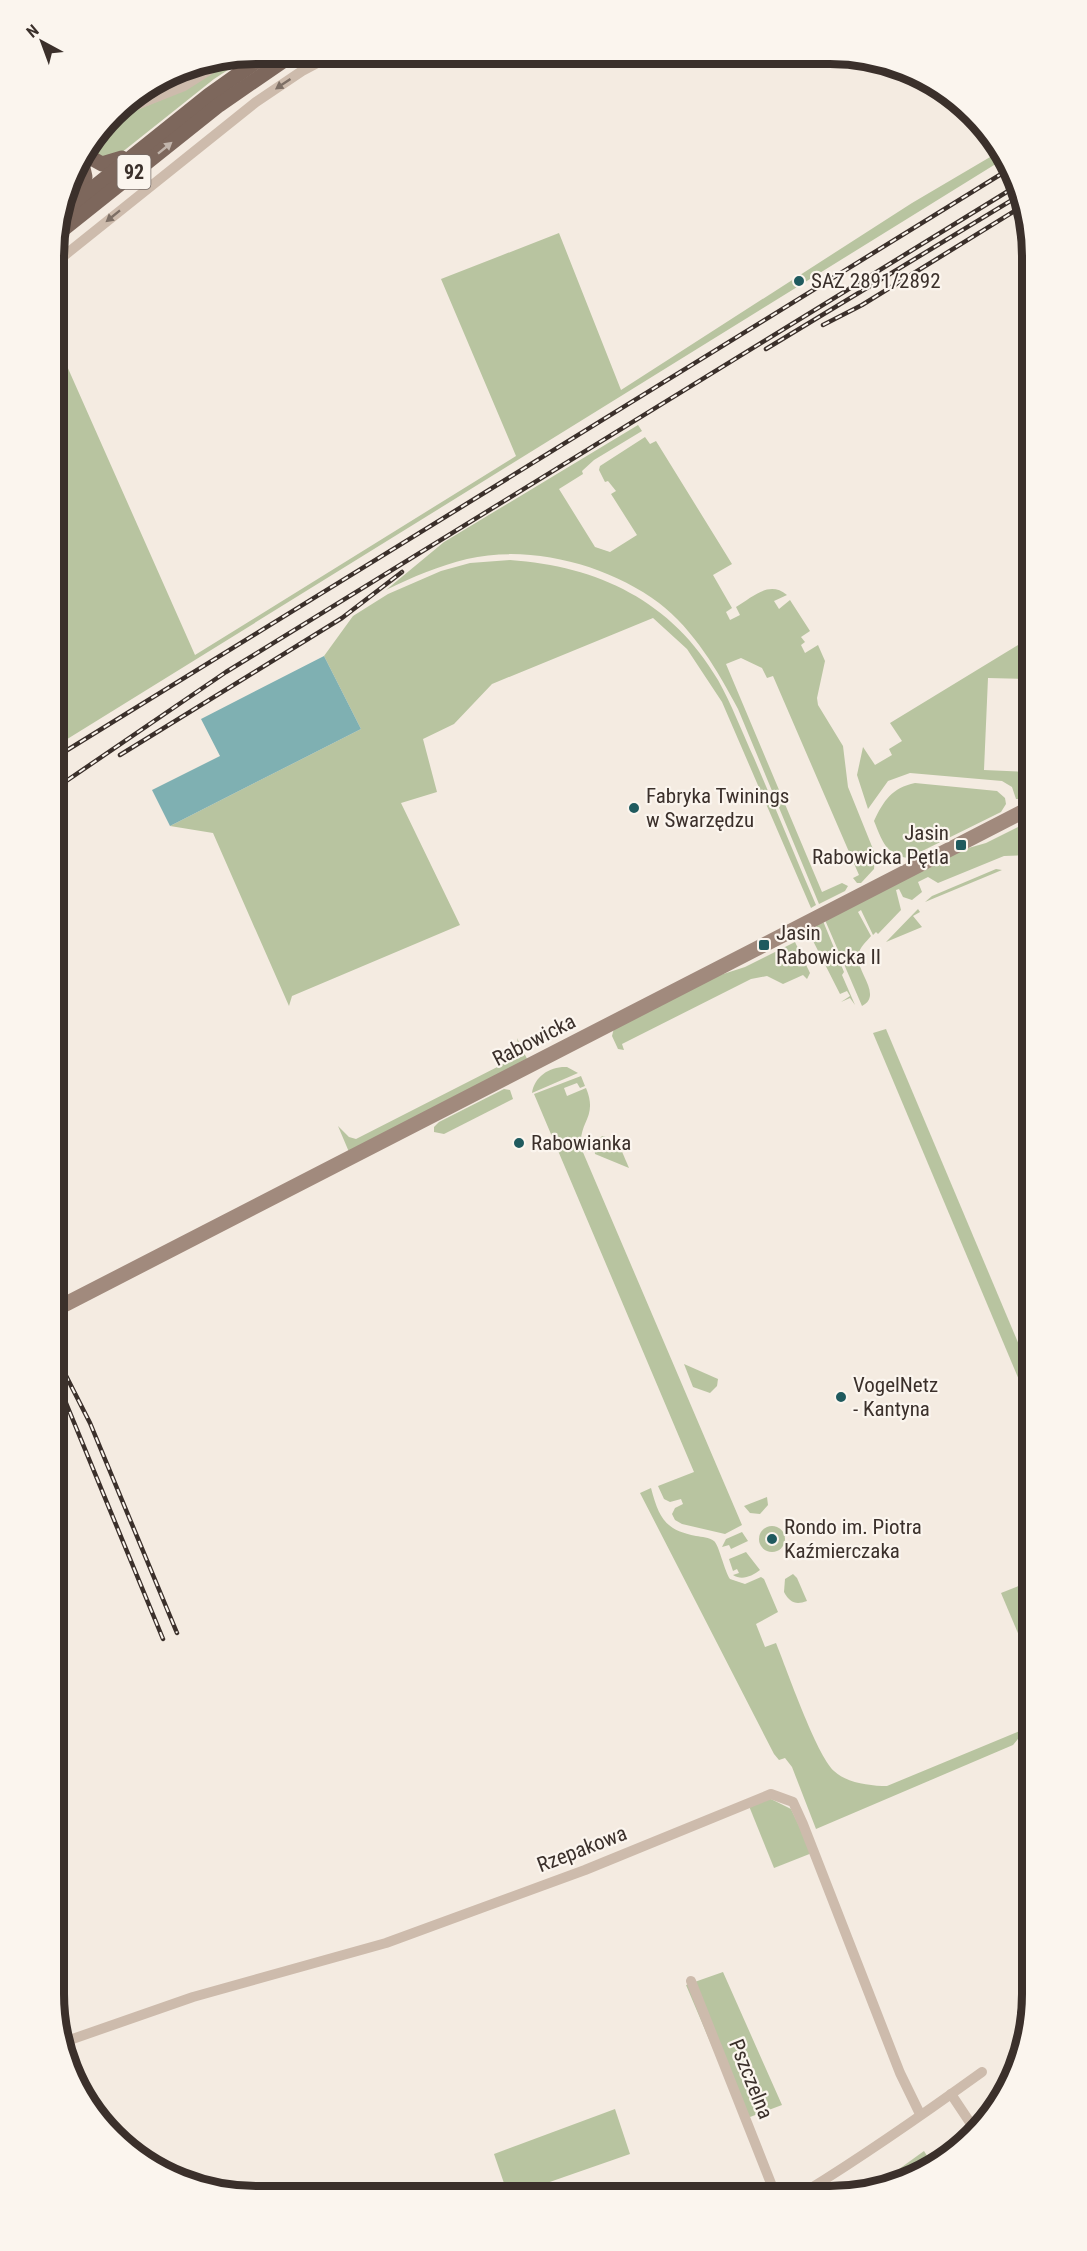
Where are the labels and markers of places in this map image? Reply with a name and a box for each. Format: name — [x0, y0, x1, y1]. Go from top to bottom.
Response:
place label: SAZ 2891/2892 — [811, 269, 941, 293]
marker: SAZ 2891/2892 — [792, 274, 806, 288]
place label: Fabryka Twinings w Swarzędzu — [646, 784, 789, 832]
marker: Fabryka Twinings w Swarzędzu — [627, 801, 641, 815]
place label: Jasin Rabowicka Pętla — [812, 821, 949, 869]
marker: Jasin Rabowicka Pętla — [954, 838, 968, 852]
place label: Jasin Rabowicka II — [776, 921, 881, 969]
marker: Jasin Rabowicka II — [757, 938, 771, 952]
place label: Rabowianka — [531, 1131, 631, 1155]
marker: Rabowianka — [512, 1136, 526, 1150]
place label: VogelNetz - Kantyna — [853, 1373, 938, 1421]
marker: VogelNetz - Kantyna — [834, 1390, 848, 1404]
place label: Rondo im. Piotra Kaźmierczaka — [784, 1515, 922, 1563]
marker: Rondo im. Piotra Kaźmierczaka — [765, 1532, 779, 1546]

